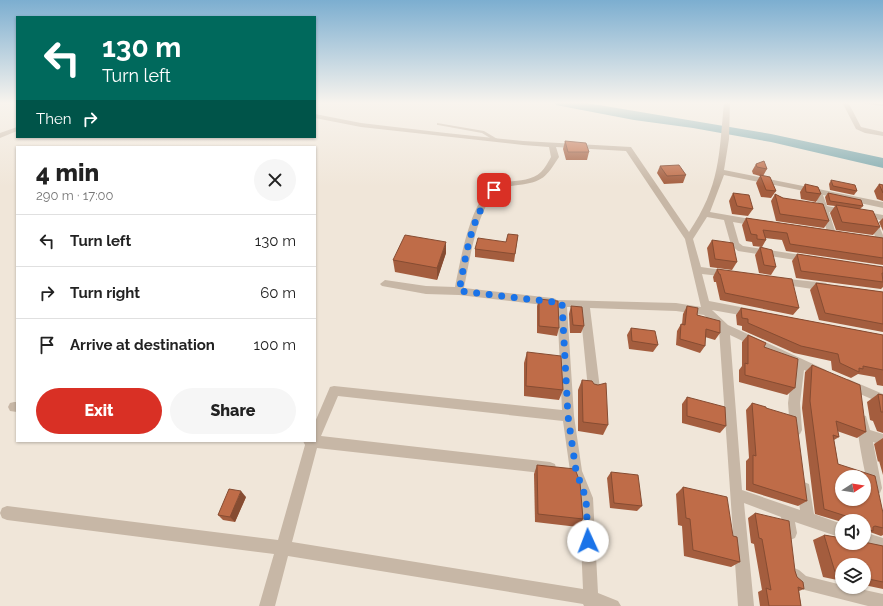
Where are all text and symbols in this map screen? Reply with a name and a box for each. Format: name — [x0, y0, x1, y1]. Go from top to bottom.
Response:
text: 130 m — [102, 31, 181, 64]
icon: left — [36, 32, 88, 84]
text: Turn left — [102, 65, 171, 86]
icon: right — [79, 108, 101, 130]
text: Then — [36, 110, 71, 128]
text: 4 min — [36, 158, 99, 187]
button: close — [254, 159, 296, 201]
pin — [477, 173, 511, 207]
icon: arrive — [483, 179, 505, 201]
text: 290 m · 17:00 — [36, 188, 114, 203]
icon: left — [36, 230, 58, 252]
text: Turn left — [70, 232, 131, 250]
text: 130 m — [255, 232, 296, 250]
icon: right — [36, 282, 58, 304]
text: Turn right — [70, 284, 140, 302]
text: 60 m — [260, 284, 296, 302]
icon: arrive — [36, 334, 58, 356]
text: Arrive at destination — [70, 336, 215, 354]
text: 100 m — [254, 336, 296, 354]
button: Exit — [36, 388, 162, 434]
button: Share — [170, 388, 296, 434]
north arrow — [835, 470, 871, 506]
map controls — [835, 470, 871, 594]
button: sound — [835, 514, 871, 550]
position arrow — [567, 520, 609, 562]
button: layers — [835, 558, 871, 594]

